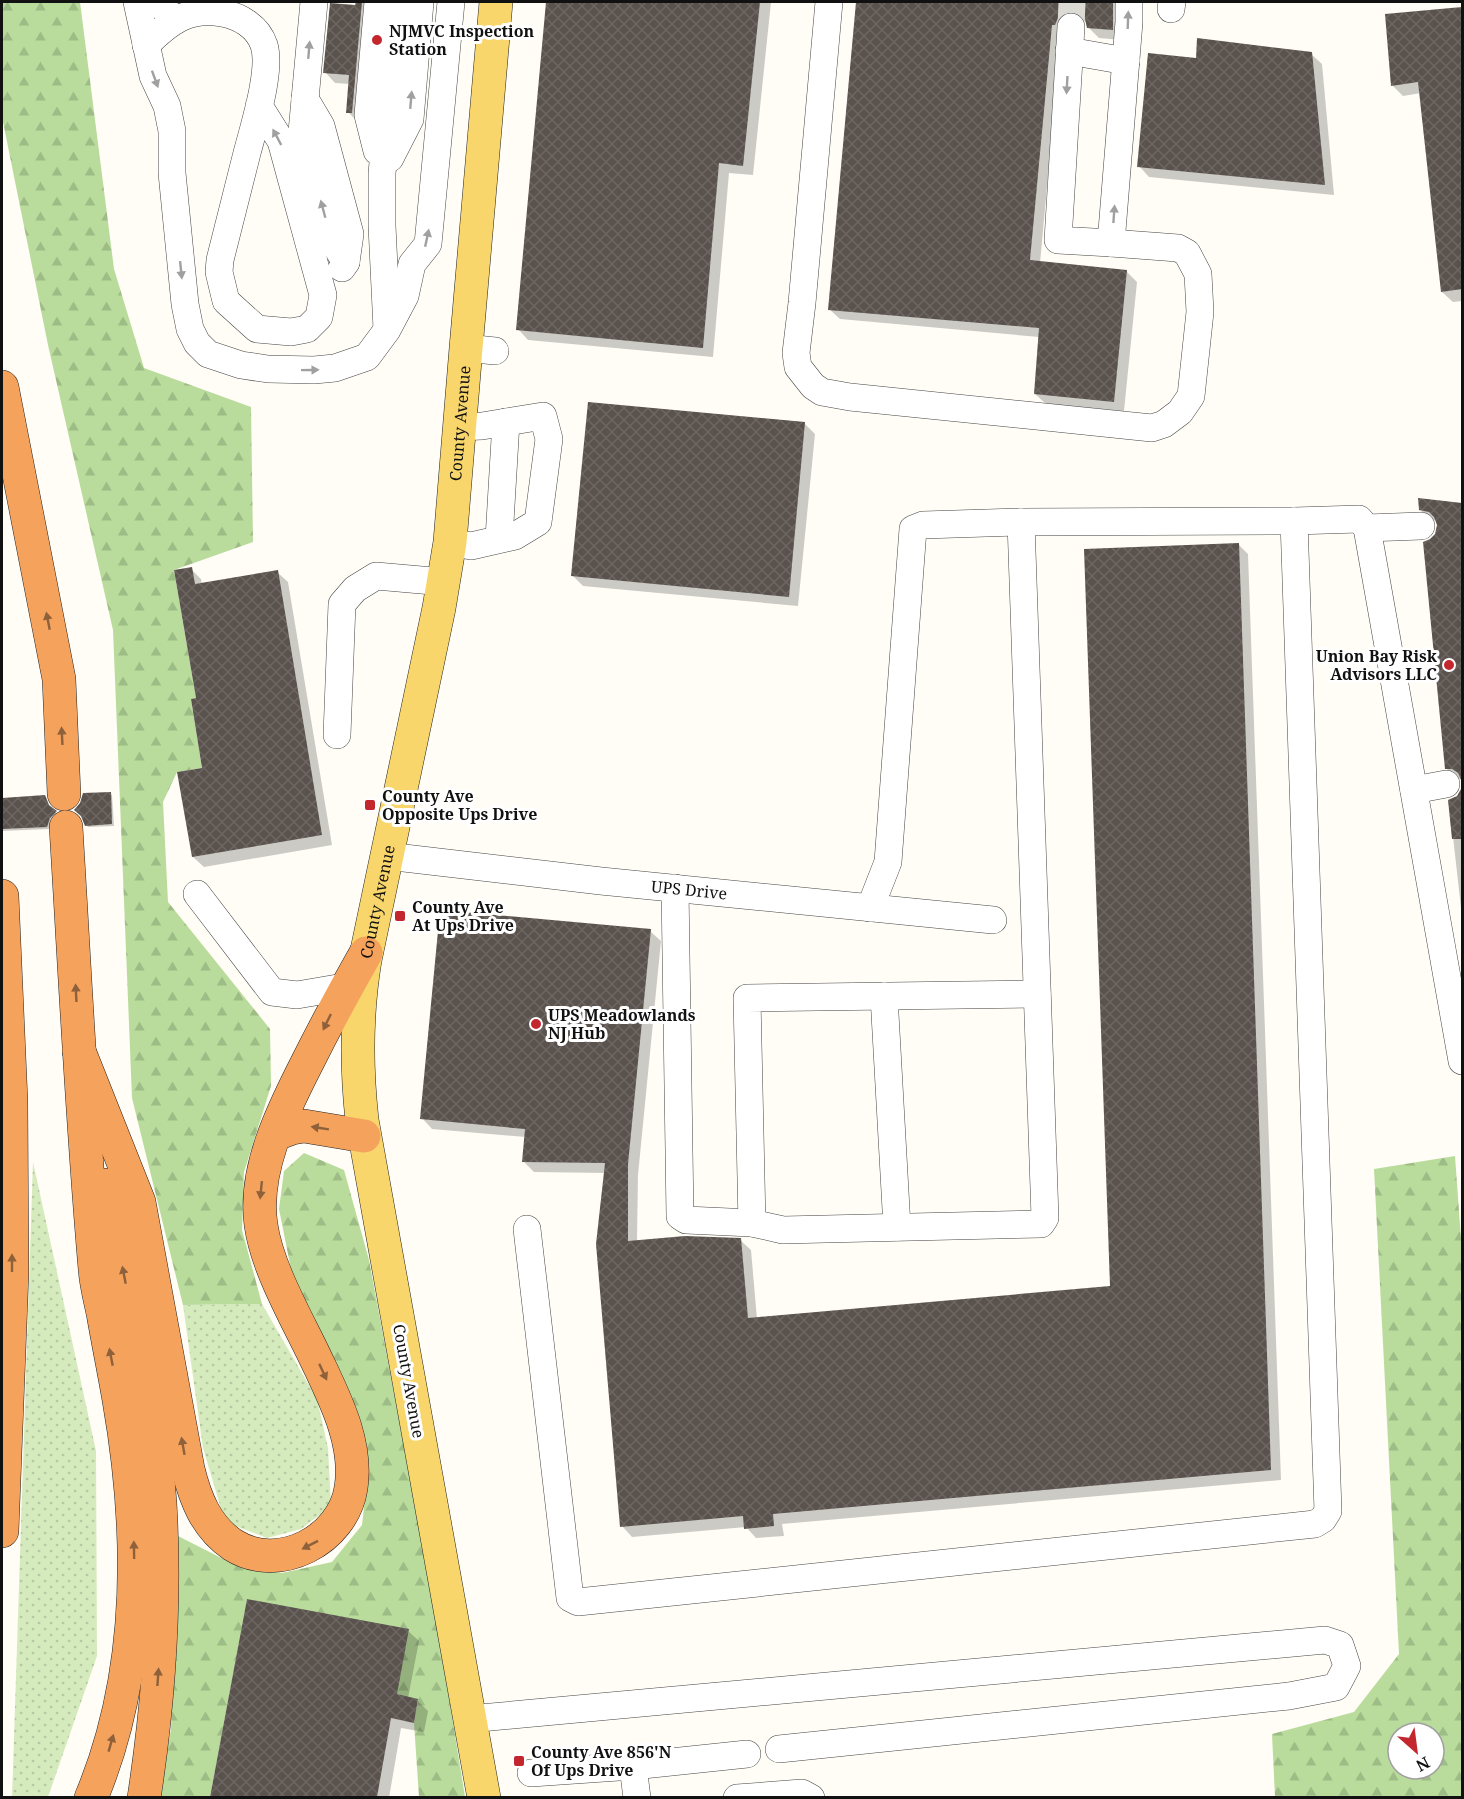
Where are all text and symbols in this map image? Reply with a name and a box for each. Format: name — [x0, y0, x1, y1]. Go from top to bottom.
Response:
one-way arrow — [1124, 11, 1133, 30]
place label: NJMVC Inspection Station — [389, 20, 535, 60]
marker: NJMVC Inspection Station — [370, 33, 384, 47]
one-way arrow — [304, 41, 314, 60]
one-way arrow — [151, 70, 161, 88]
one-way arrow — [1063, 75, 1072, 94]
one-way arrow — [406, 90, 416, 109]
one-way arrow — [272, 128, 282, 145]
one-way arrow — [317, 200, 327, 219]
one-way arrow — [1109, 205, 1118, 224]
one-way arrow — [423, 228, 432, 247]
one-way arrow — [176, 261, 186, 280]
one-way arrow — [301, 365, 320, 374]
street label: County Avenue — [444, 365, 475, 482]
one-way arrow — [43, 612, 52, 631]
place label: Union Bay Risk Advisors LLC — [1316, 645, 1438, 685]
marker: Union Bay Risk Advisors LLC — [1442, 658, 1456, 672]
one-way arrow — [57, 727, 66, 746]
place label: County Ave Opposite Ups Drive — [382, 785, 537, 825]
marker: County Ave Opposite Ups Drive — [363, 798, 377, 812]
street label: County Avenue — [355, 843, 400, 961]
street label: UPS Drive — [650, 875, 728, 904]
place label: County Ave At Ups Drive — [412, 896, 514, 936]
marker: County Ave At Ups Drive — [393, 909, 407, 923]
one-way arrow — [71, 983, 81, 1002]
place label: UPS Meadowlands NJ Hub — [548, 1004, 696, 1044]
one-way arrow — [322, 1014, 331, 1031]
marker: UPS Meadowlands NJ Hub — [529, 1017, 543, 1031]
one-way arrow — [310, 1123, 329, 1132]
one-way arrow — [256, 1181, 266, 1200]
one-way arrow — [7, 1253, 17, 1272]
one-way arrow — [119, 1265, 128, 1284]
street label: County Avenue — [388, 1322, 430, 1440]
one-way arrow — [106, 1347, 115, 1366]
one-way arrow — [318, 1364, 327, 1381]
one-way arrow — [179, 1436, 188, 1455]
one-way arrow — [129, 1540, 139, 1559]
one-way arrow — [301, 1540, 318, 1550]
one-way arrow — [153, 1667, 163, 1686]
north arrow — [1386, 1721, 1446, 1781]
one-way arrow — [107, 1734, 116, 1752]
place label: County Ave 856'N Of Ups Drive — [531, 1741, 672, 1781]
text: N — [1412, 1752, 1434, 1777]
marker: County Ave 856'N Of Ups Drive — [512, 1754, 526, 1768]

